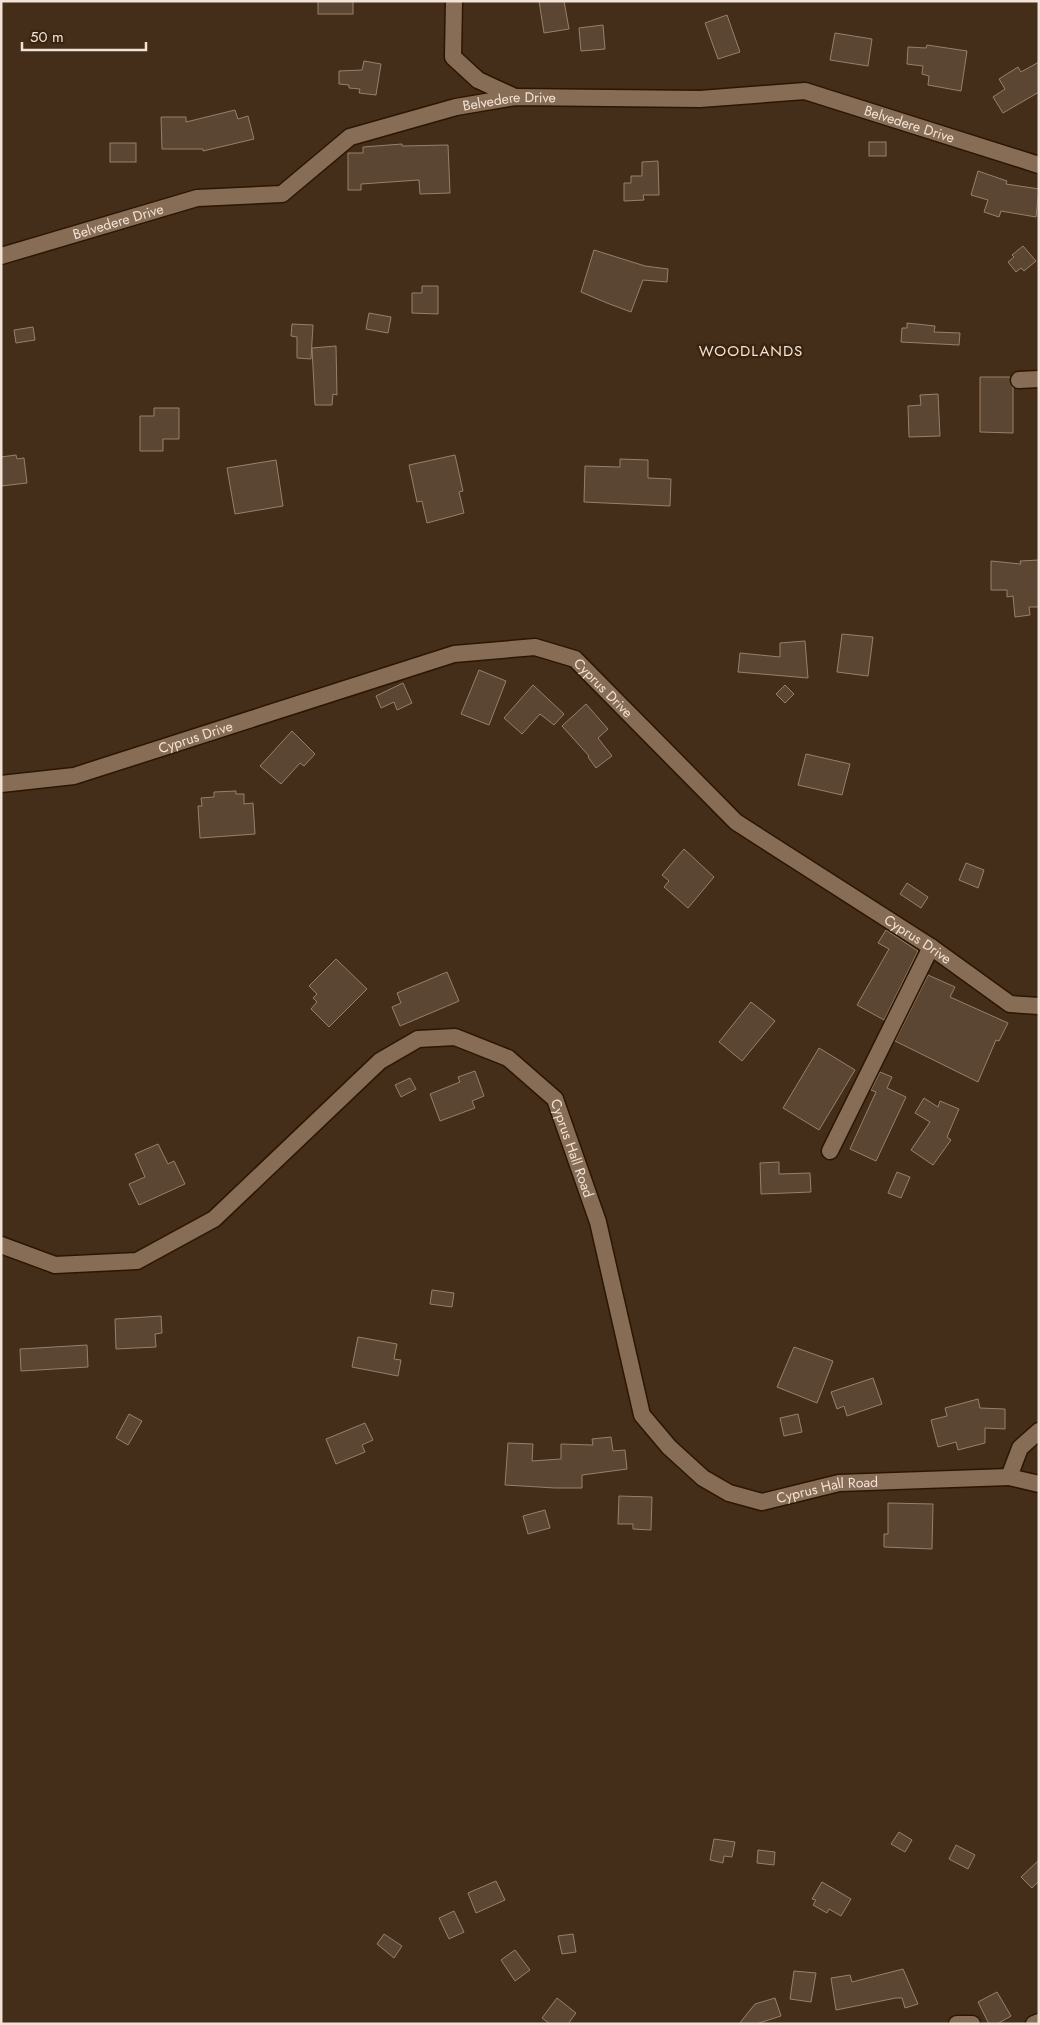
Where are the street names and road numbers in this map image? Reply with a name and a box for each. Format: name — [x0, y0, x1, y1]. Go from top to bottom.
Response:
street label: Belvedere Drive — [461, 87, 556, 116]
street label: Belvedere Drive — [862, 100, 957, 148]
street label: Belvedere Drive — [70, 198, 166, 244]
street label: Cyprus Drive — [569, 653, 638, 722]
street label: Cyprus Drive — [156, 716, 235, 758]
street label: Cyprus Drive — [880, 910, 956, 969]
street label: Cyprus Hall Road — [546, 1096, 599, 1200]
street label: Cyprus Hall Road — [774, 1472, 878, 1508]

